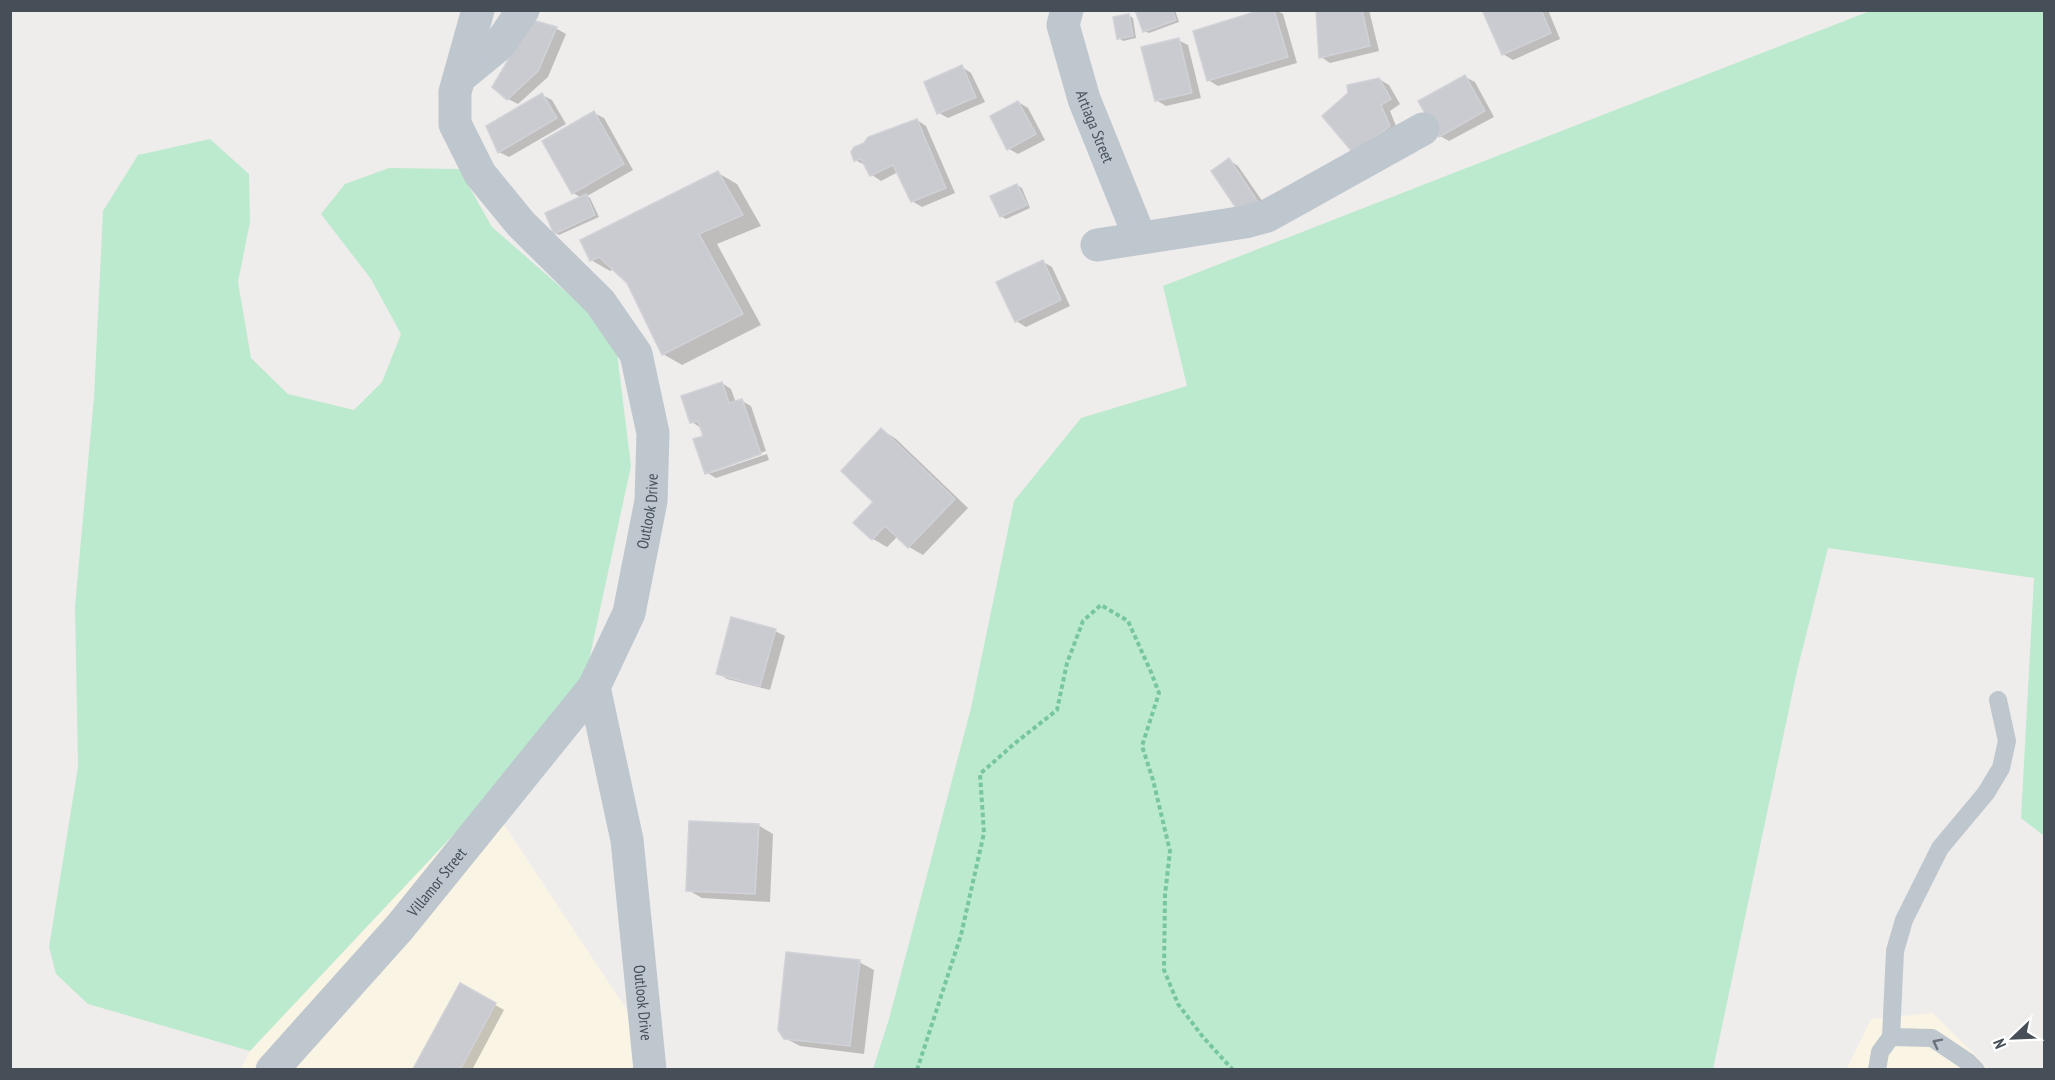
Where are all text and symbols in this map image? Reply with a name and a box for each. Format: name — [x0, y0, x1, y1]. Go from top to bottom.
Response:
street label: Artiaga Street — [1072, 88, 1119, 166]
street label: Outlook Drive — [632, 473, 662, 551]
street label: Villamor Street — [402, 843, 471, 921]
street label: Outlook Drive — [630, 964, 657, 1042]
north arrow — [1983, 1008, 2043, 1068]
text: N — [1988, 1036, 2010, 1052]
one-way arrow — [1932, 1038, 1943, 1050]

